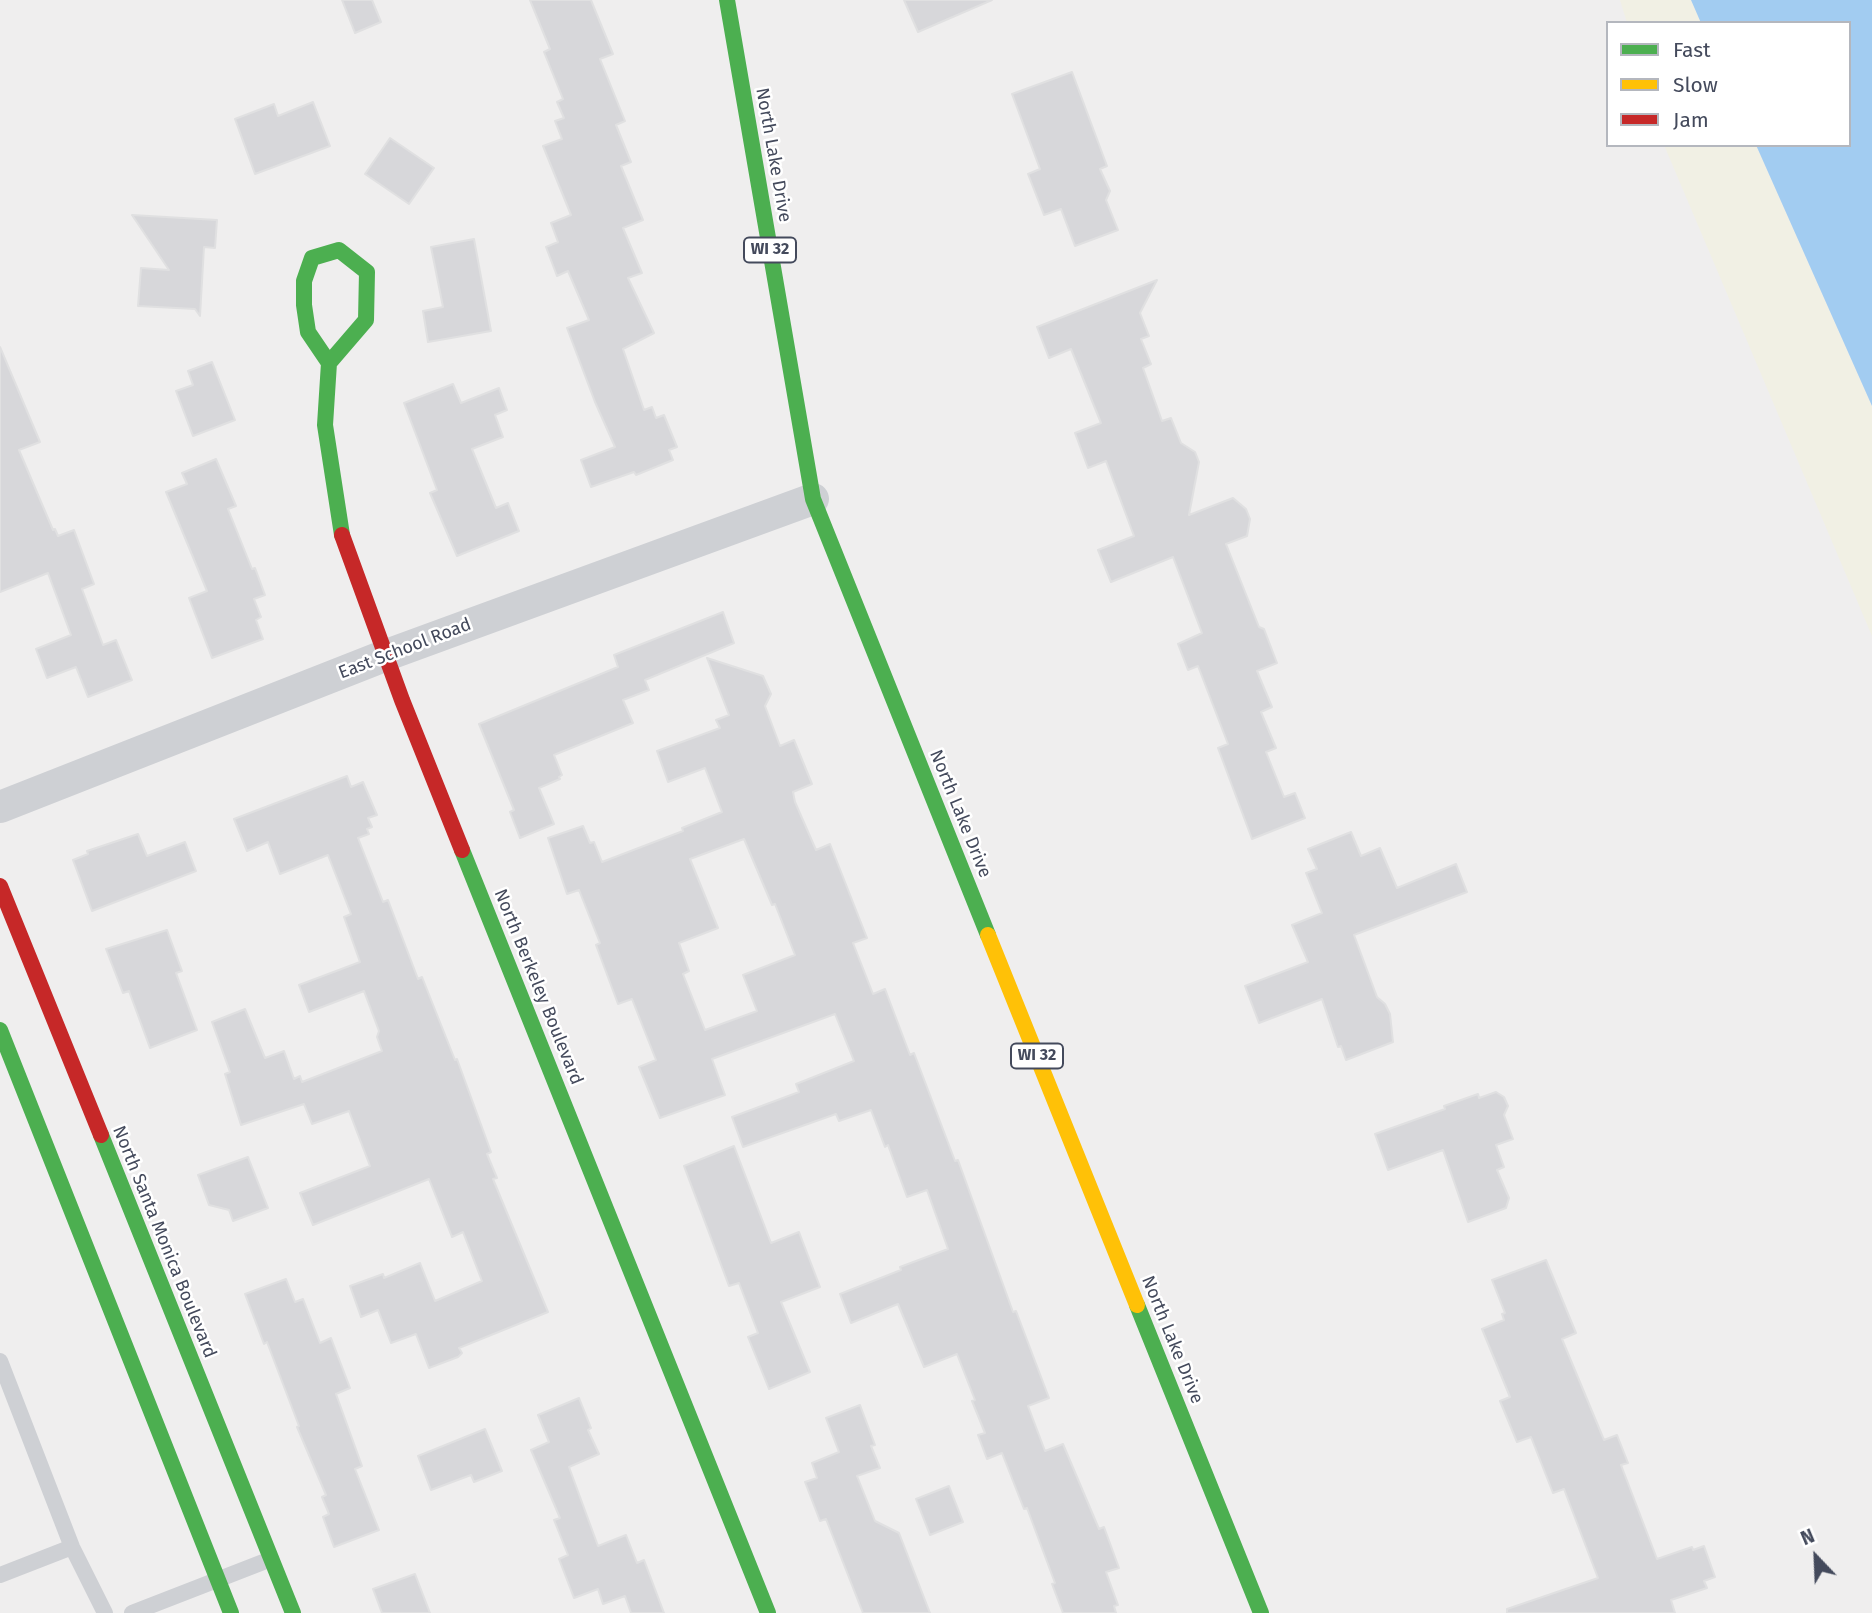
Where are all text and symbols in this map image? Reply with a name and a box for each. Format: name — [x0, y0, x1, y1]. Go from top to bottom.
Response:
legend — [1606, 21, 1851, 147]
text: Fast — [1673, 37, 1711, 63]
text: Slow — [1673, 72, 1718, 98]
street label: North Lake Drive — [751, 86, 795, 224]
text: Jam — [1673, 107, 1709, 133]
road number: WI 32 — [744, 238, 796, 262]
street label: East School Road — [336, 614, 474, 684]
street label: North Lake Drive — [925, 747, 995, 881]
street label: North Berkeley Boulevard — [489, 886, 587, 1088]
road number: WI 32 — [1011, 1044, 1063, 1068]
street label: North Santa Monica Boulevard — [108, 1123, 220, 1361]
street label: North Lake Drive — [1137, 1273, 1207, 1407]
north arrow — [1781, 1522, 1851, 1592]
text: N — [1797, 1524, 1818, 1550]

